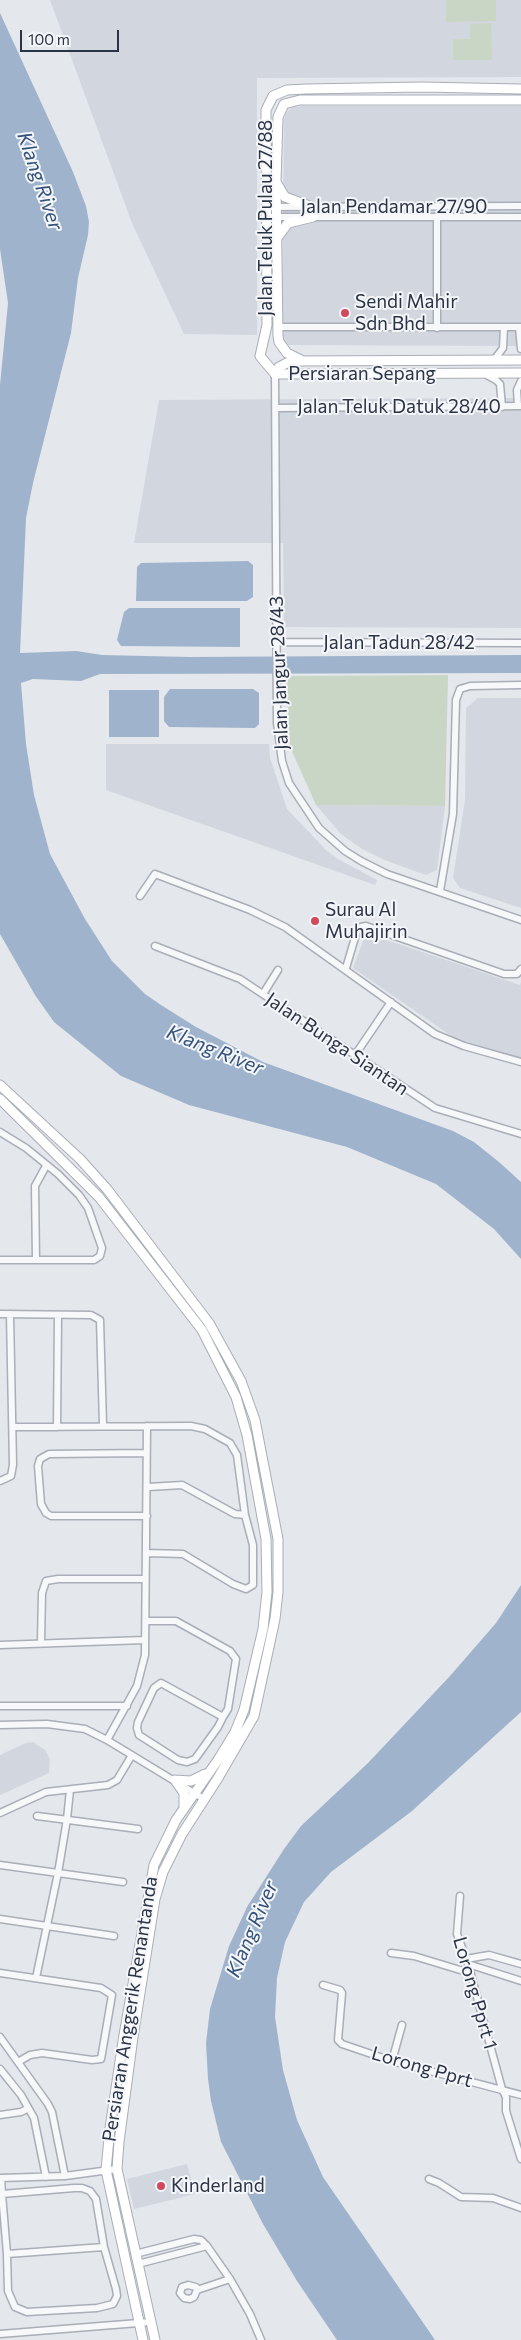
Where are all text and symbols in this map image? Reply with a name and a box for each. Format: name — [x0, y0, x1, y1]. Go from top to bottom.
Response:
scale bar — [22, 20, 121, 52]
text: 100 m — [28, 30, 70, 48]
street label: Jalan Teluk Pulau 27/88 — [255, 120, 277, 316]
water label: Klang River — [12, 129, 68, 233]
street label: Jalan Pendamar 27/90 — [301, 196, 487, 218]
place label: Sendi Mahir Sdn Bhd — [355, 291, 458, 335]
marker: Sendi Mahir Sdn Bhd — [339, 307, 351, 319]
street label: Persiaran Sepang — [288, 363, 436, 385]
street label: Jalan Teluk Datuk 28/40 — [297, 396, 501, 418]
street label: Jalan Jangur 28/43 — [265, 596, 293, 750]
street label: Jalan Tadun 28/42 — [323, 632, 475, 654]
place label: Surau Al Muhajirin — [325, 899, 408, 943]
marker: Surau Al Muhajirin — [309, 915, 321, 927]
street label: Jalan Bunga Siantan — [261, 988, 413, 1100]
water label: Klang River — [163, 1020, 267, 1080]
street label: Persiaran Anggerik Renantanda — [98, 1875, 162, 2143]
water label: Klang River — [221, 1877, 283, 1981]
street label: Lorong Pprt 1 — [448, 1934, 502, 2052]
street label: Lorong Pprt — [369, 2042, 475, 2092]
place label: Kinderland — [171, 2175, 265, 2197]
marker: Kinderland — [155, 2180, 167, 2192]

